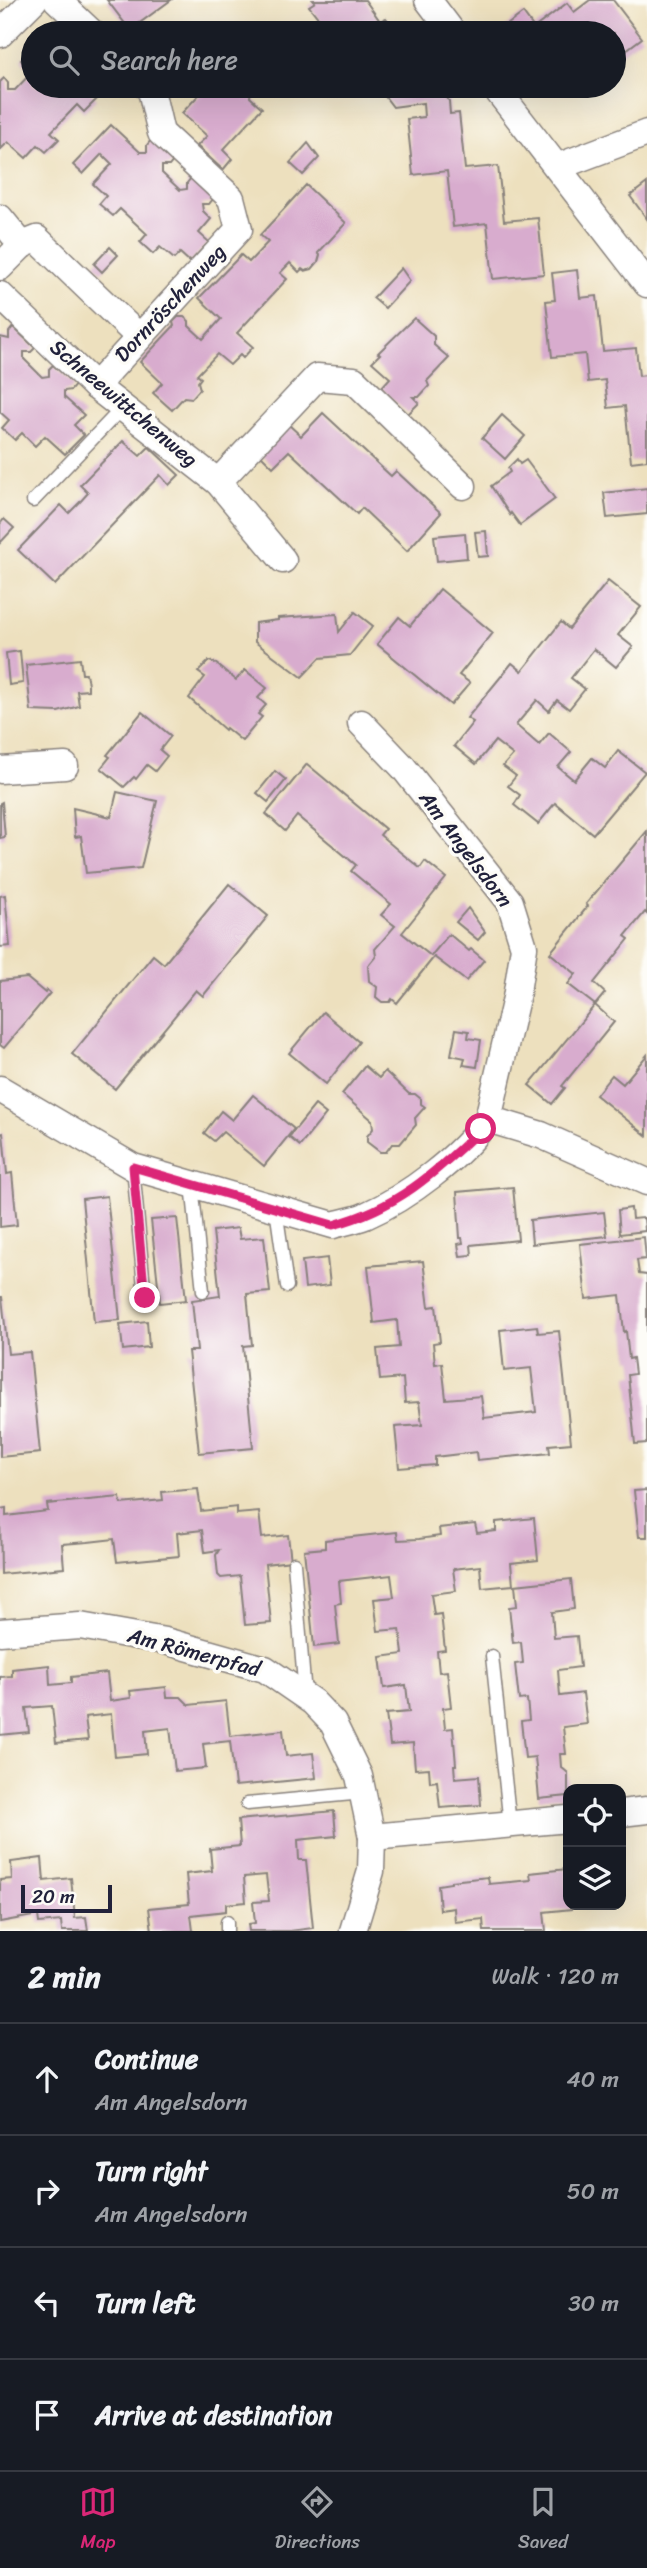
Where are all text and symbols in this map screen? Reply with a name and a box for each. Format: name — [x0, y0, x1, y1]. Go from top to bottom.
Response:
search box — [21, 21, 626, 98]
text: Search here — [101, 37, 238, 83]
icon: search — [45, 41, 83, 79]
street label: Dornröschenweg — [104, 235, 236, 371]
street label: Schneewittchenweg — [41, 329, 207, 477]
street label: Am Angelsdorn — [408, 781, 523, 916]
route start — [465, 1113, 496, 1144]
route end — [129, 1282, 160, 1313]
street label: Am Römerpfad — [122, 1616, 267, 1688]
map controls — [563, 1784, 626, 1910]
button: locate — [563, 1784, 626, 1847]
button: layers — [563, 1847, 626, 1910]
text: 20 m — [32, 1880, 75, 1913]
scale bar — [21, 1882, 112, 1914]
text: 2 min — [28, 1950, 101, 2004]
text: Walk · 120 m — [492, 1956, 619, 1997]
text: Continue — [95, 2036, 198, 2082]
text: 40 m — [566, 2059, 619, 2100]
icon: ahead — [28, 2060, 66, 2098]
text: Am Angelsdorn — [95, 2082, 247, 2123]
text: Turn right — [95, 2148, 208, 2194]
text: 50 m — [567, 2171, 619, 2212]
icon: right — [28, 2172, 66, 2210]
text: Am Angelsdorn — [95, 2194, 247, 2235]
text: Turn left — [95, 2280, 195, 2326]
text: 30 m — [568, 2283, 619, 2324]
icon: left — [28, 2284, 66, 2322]
text: Arrive at destination — [95, 2392, 332, 2438]
icon: arrive — [28, 2396, 66, 2434]
tab: Map — [79, 2483, 117, 2558]
tab: Directions — [275, 2483, 360, 2558]
tab: Saved — [518, 2483, 568, 2558]

